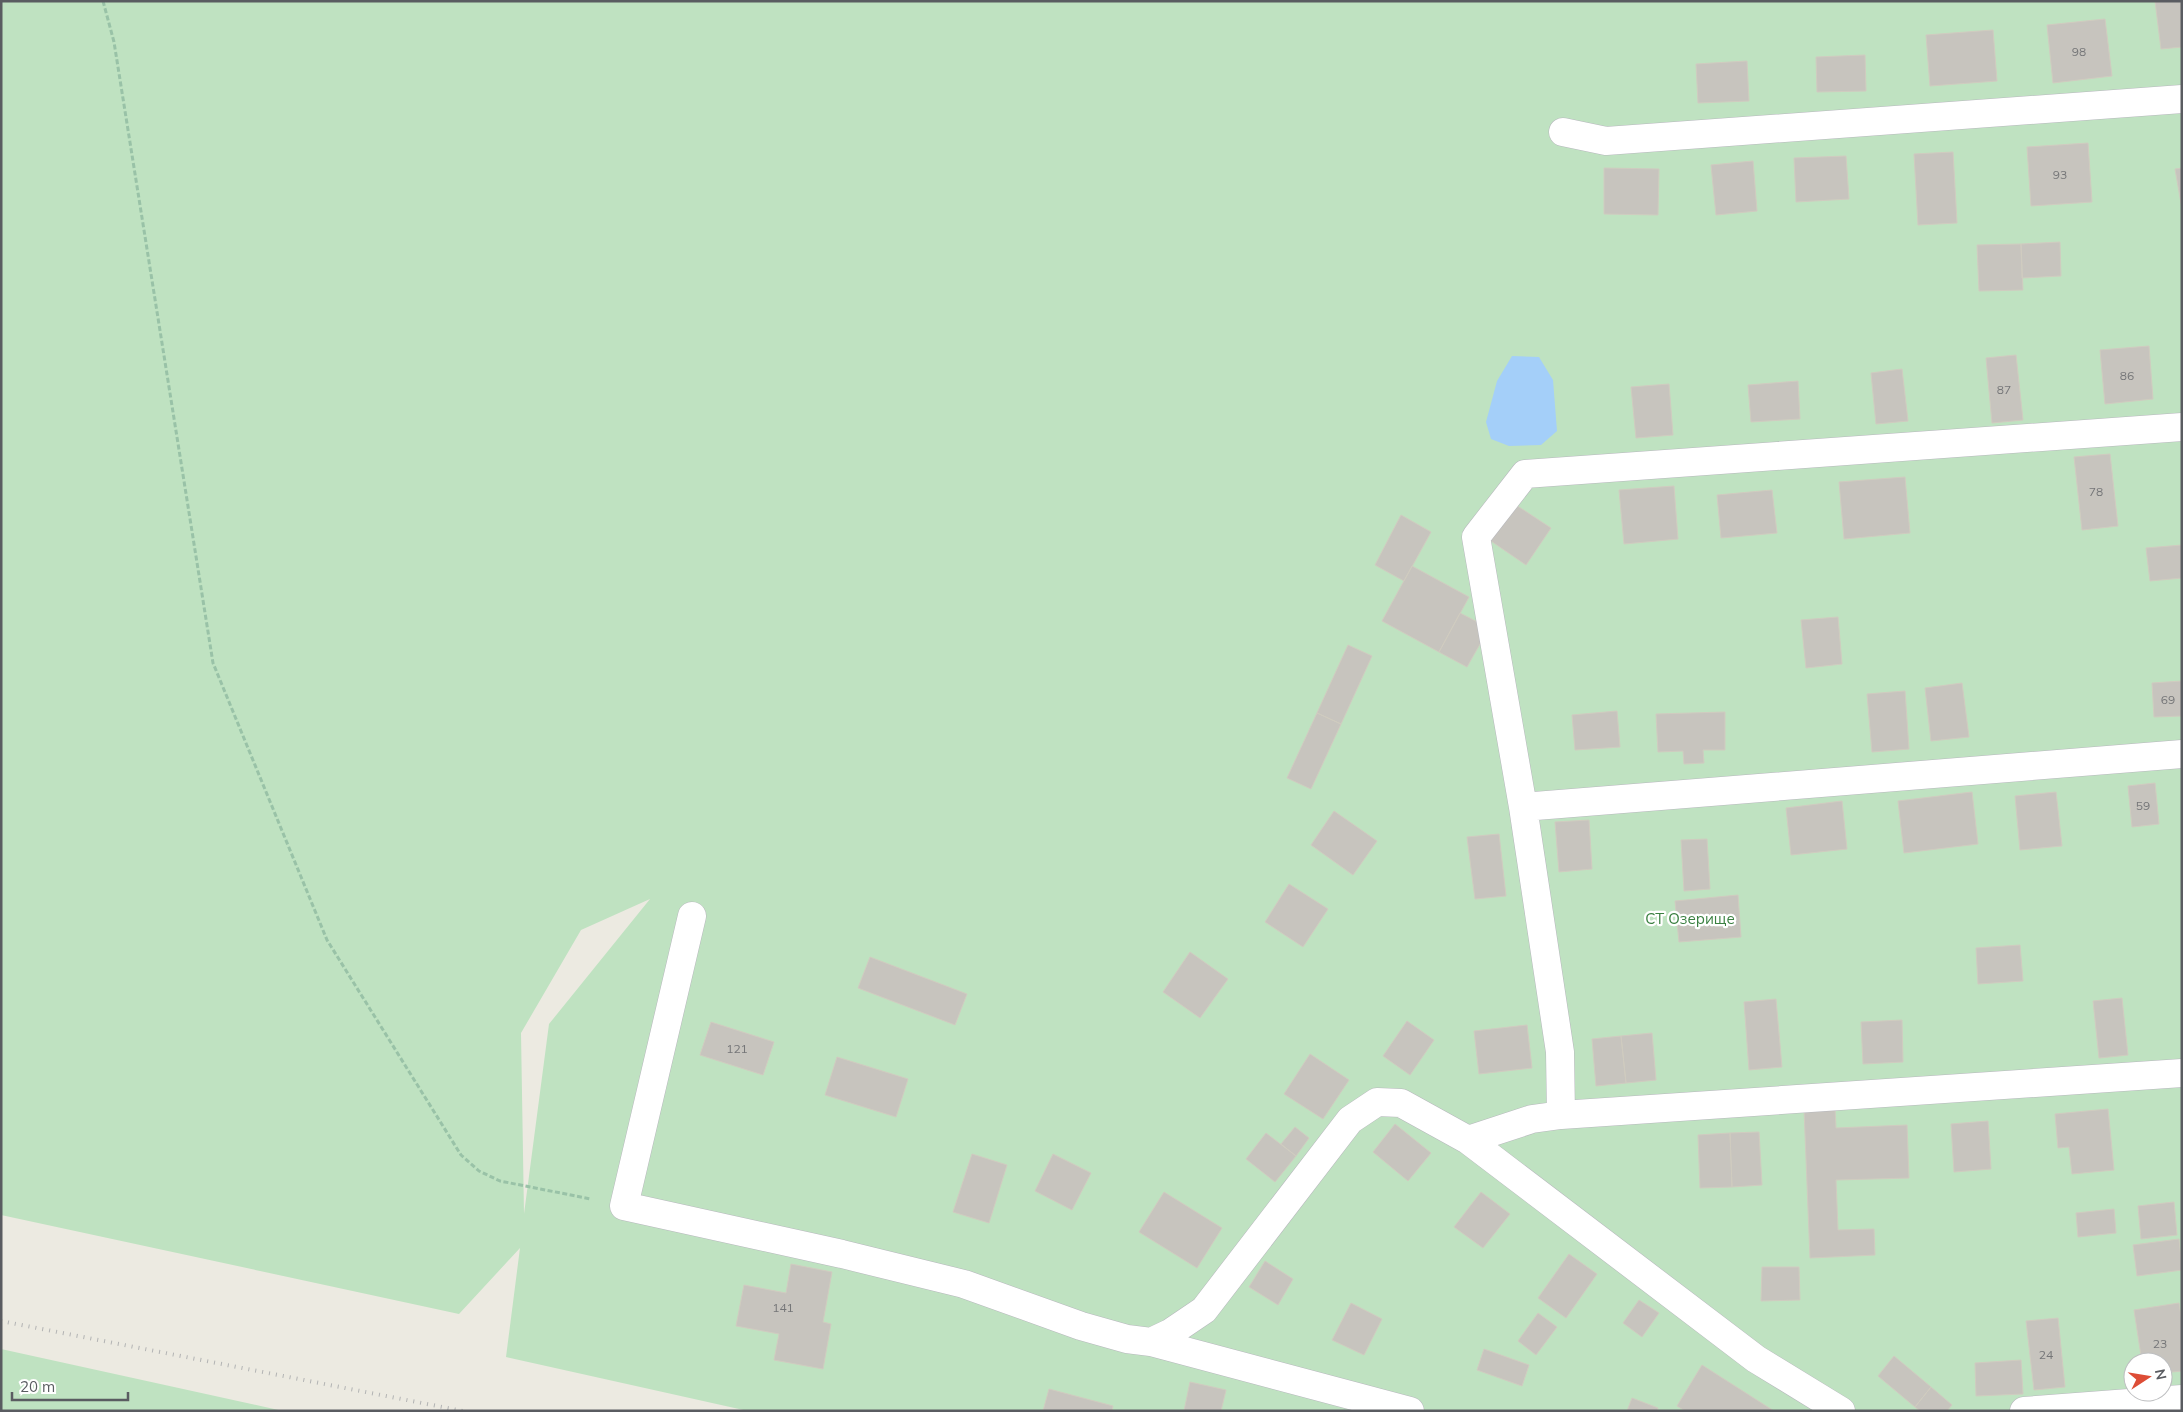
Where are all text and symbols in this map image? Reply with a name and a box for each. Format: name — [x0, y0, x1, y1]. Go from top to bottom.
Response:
house number: 98 — [2072, 44, 2086, 59]
house number: 93 — [2053, 167, 2067, 182]
house number: 86 — [2120, 368, 2134, 383]
house number: 87 — [1997, 382, 2011, 397]
house number: 78 — [2089, 484, 2103, 499]
house number: 69 — [2161, 692, 2175, 707]
house number: 59 — [2136, 798, 2150, 813]
park label: СТ Озерище — [1645, 909, 1735, 928]
house number: 121 — [726, 1041, 748, 1056]
house number: 141 — [772, 1300, 794, 1315]
house number: 23 — [2153, 1336, 2167, 1351]
house number: 24 — [2039, 1347, 2053, 1362]
north arrow — [2123, 1352, 2173, 1402]
text: N — [2151, 1367, 2171, 1381]
scale bar — [12, 1370, 129, 1402]
text: 20 m — [20, 1377, 55, 1396]

